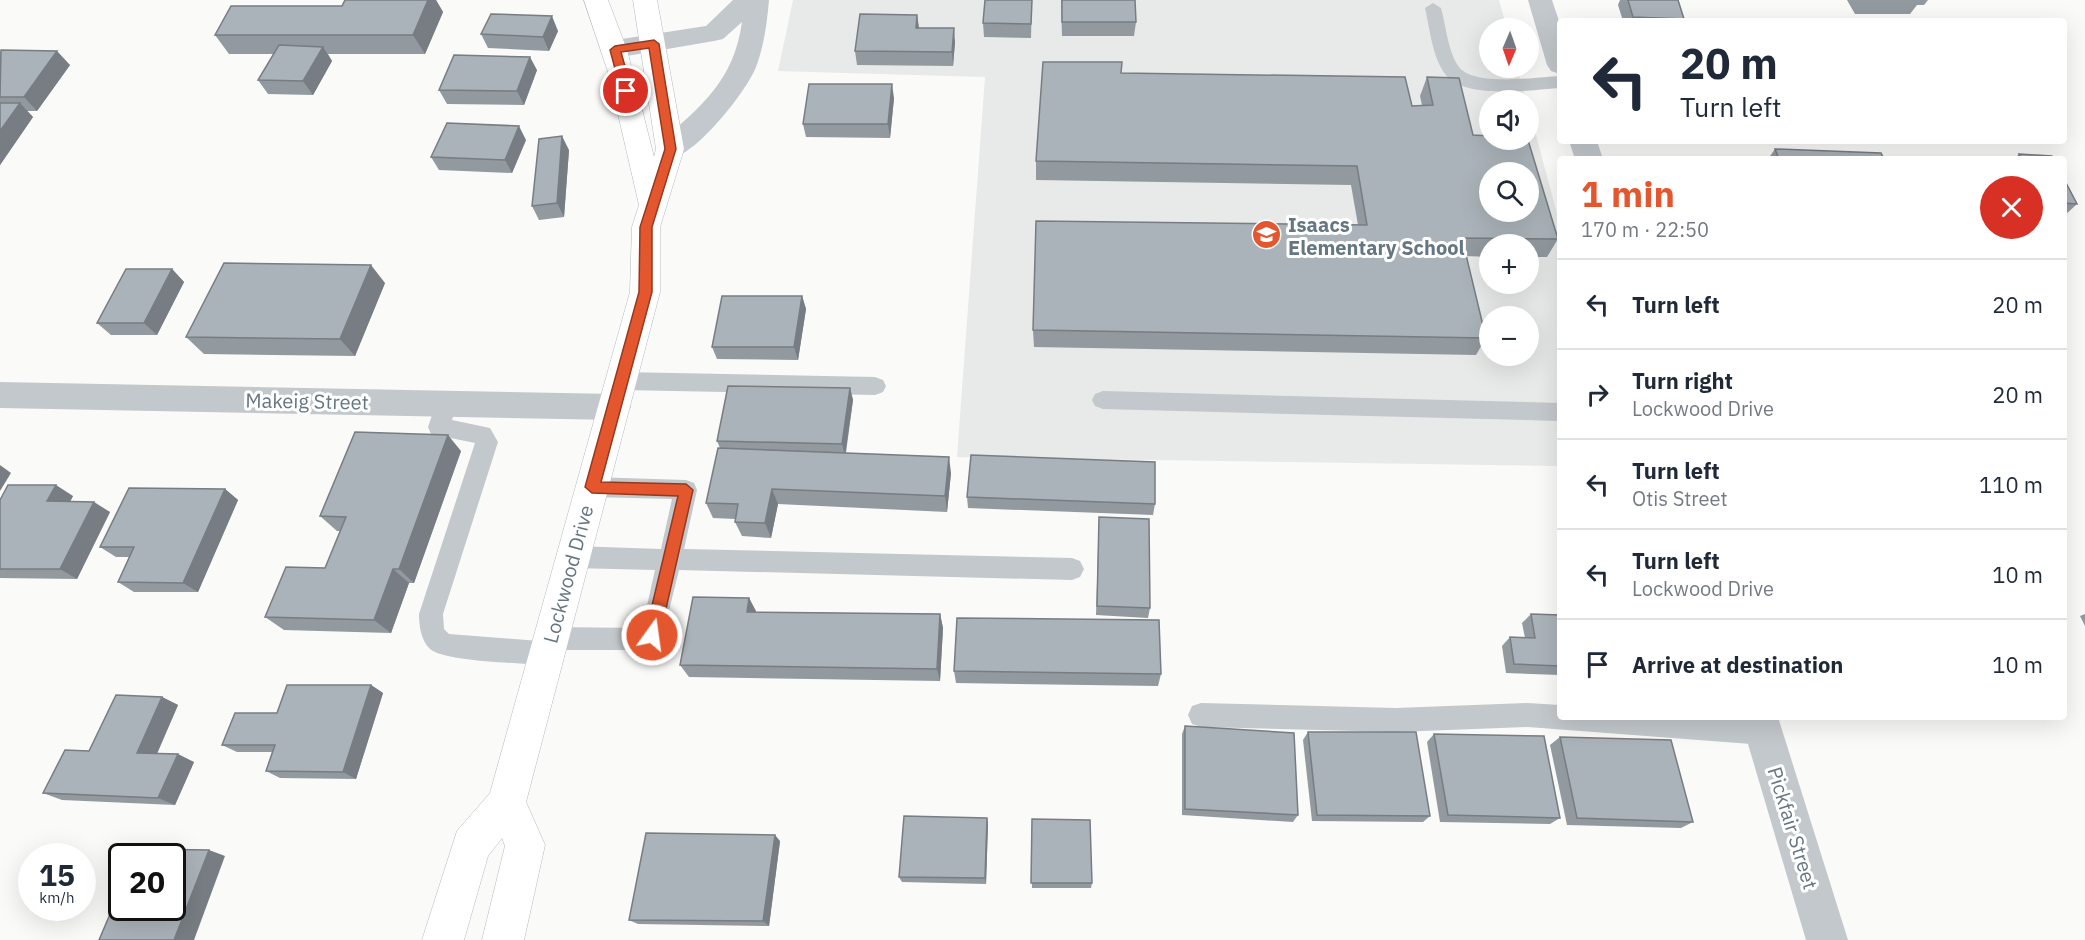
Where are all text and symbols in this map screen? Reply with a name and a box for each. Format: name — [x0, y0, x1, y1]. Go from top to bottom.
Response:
north arrow — [1479, 18, 1539, 78]
map controls — [1479, 18, 1539, 366]
text: 20 m — [1680, 36, 1778, 91]
icon: left — [1581, 42, 1659, 120]
pin — [600, 65, 651, 116]
icon: arrive — [609, 74, 642, 107]
text: Turn left — [1680, 89, 1781, 124]
button: sound — [1479, 90, 1539, 150]
button: search — [1479, 162, 1539, 222]
text: 1 min — [1581, 170, 1675, 217]
button: close — [1980, 176, 2043, 239]
place label: Isaacs Elementary School — [1288, 211, 1465, 261]
text: 170 m · 22:50 — [1581, 216, 1709, 243]
school or university icon: Isaacs Elementary School — [1251, 219, 1283, 251]
button: + — [1479, 234, 1539, 294]
icon: left — [1581, 288, 1614, 321]
text: Turn left — [1632, 290, 1720, 319]
text: 20 m — [1992, 290, 2043, 319]
button: − — [1479, 306, 1539, 366]
text: Turn right — [1632, 366, 1733, 395]
icon: right — [1581, 378, 1614, 411]
text: 20 m — [1992, 380, 2043, 409]
street label: Makeig Street — [245, 386, 369, 416]
text: Lockwood Drive — [1632, 395, 1774, 422]
text: Turn left — [1632, 456, 1720, 485]
icon: left — [1581, 468, 1614, 501]
text: 110 m — [1979, 470, 2043, 499]
text: Otis Street — [1632, 485, 1728, 512]
street label: Lockwood Drive — [537, 502, 599, 646]
text: Turn left — [1632, 546, 1720, 575]
icon: left — [1581, 558, 1614, 591]
text: 10 m — [1992, 560, 2043, 589]
text: Lockwood Drive — [1632, 575, 1774, 602]
position arrow — [620, 603, 684, 667]
icon: arrive — [1581, 648, 1614, 681]
text: Arrive at destination — [1632, 650, 1843, 679]
text: 10 m — [1992, 650, 2043, 679]
street label: Pickfair Street — [1762, 763, 1824, 893]
speed limit sign: 20 — [108, 843, 186, 921]
text: 15 — [39, 855, 75, 894]
text: km/h — [39, 888, 75, 907]

